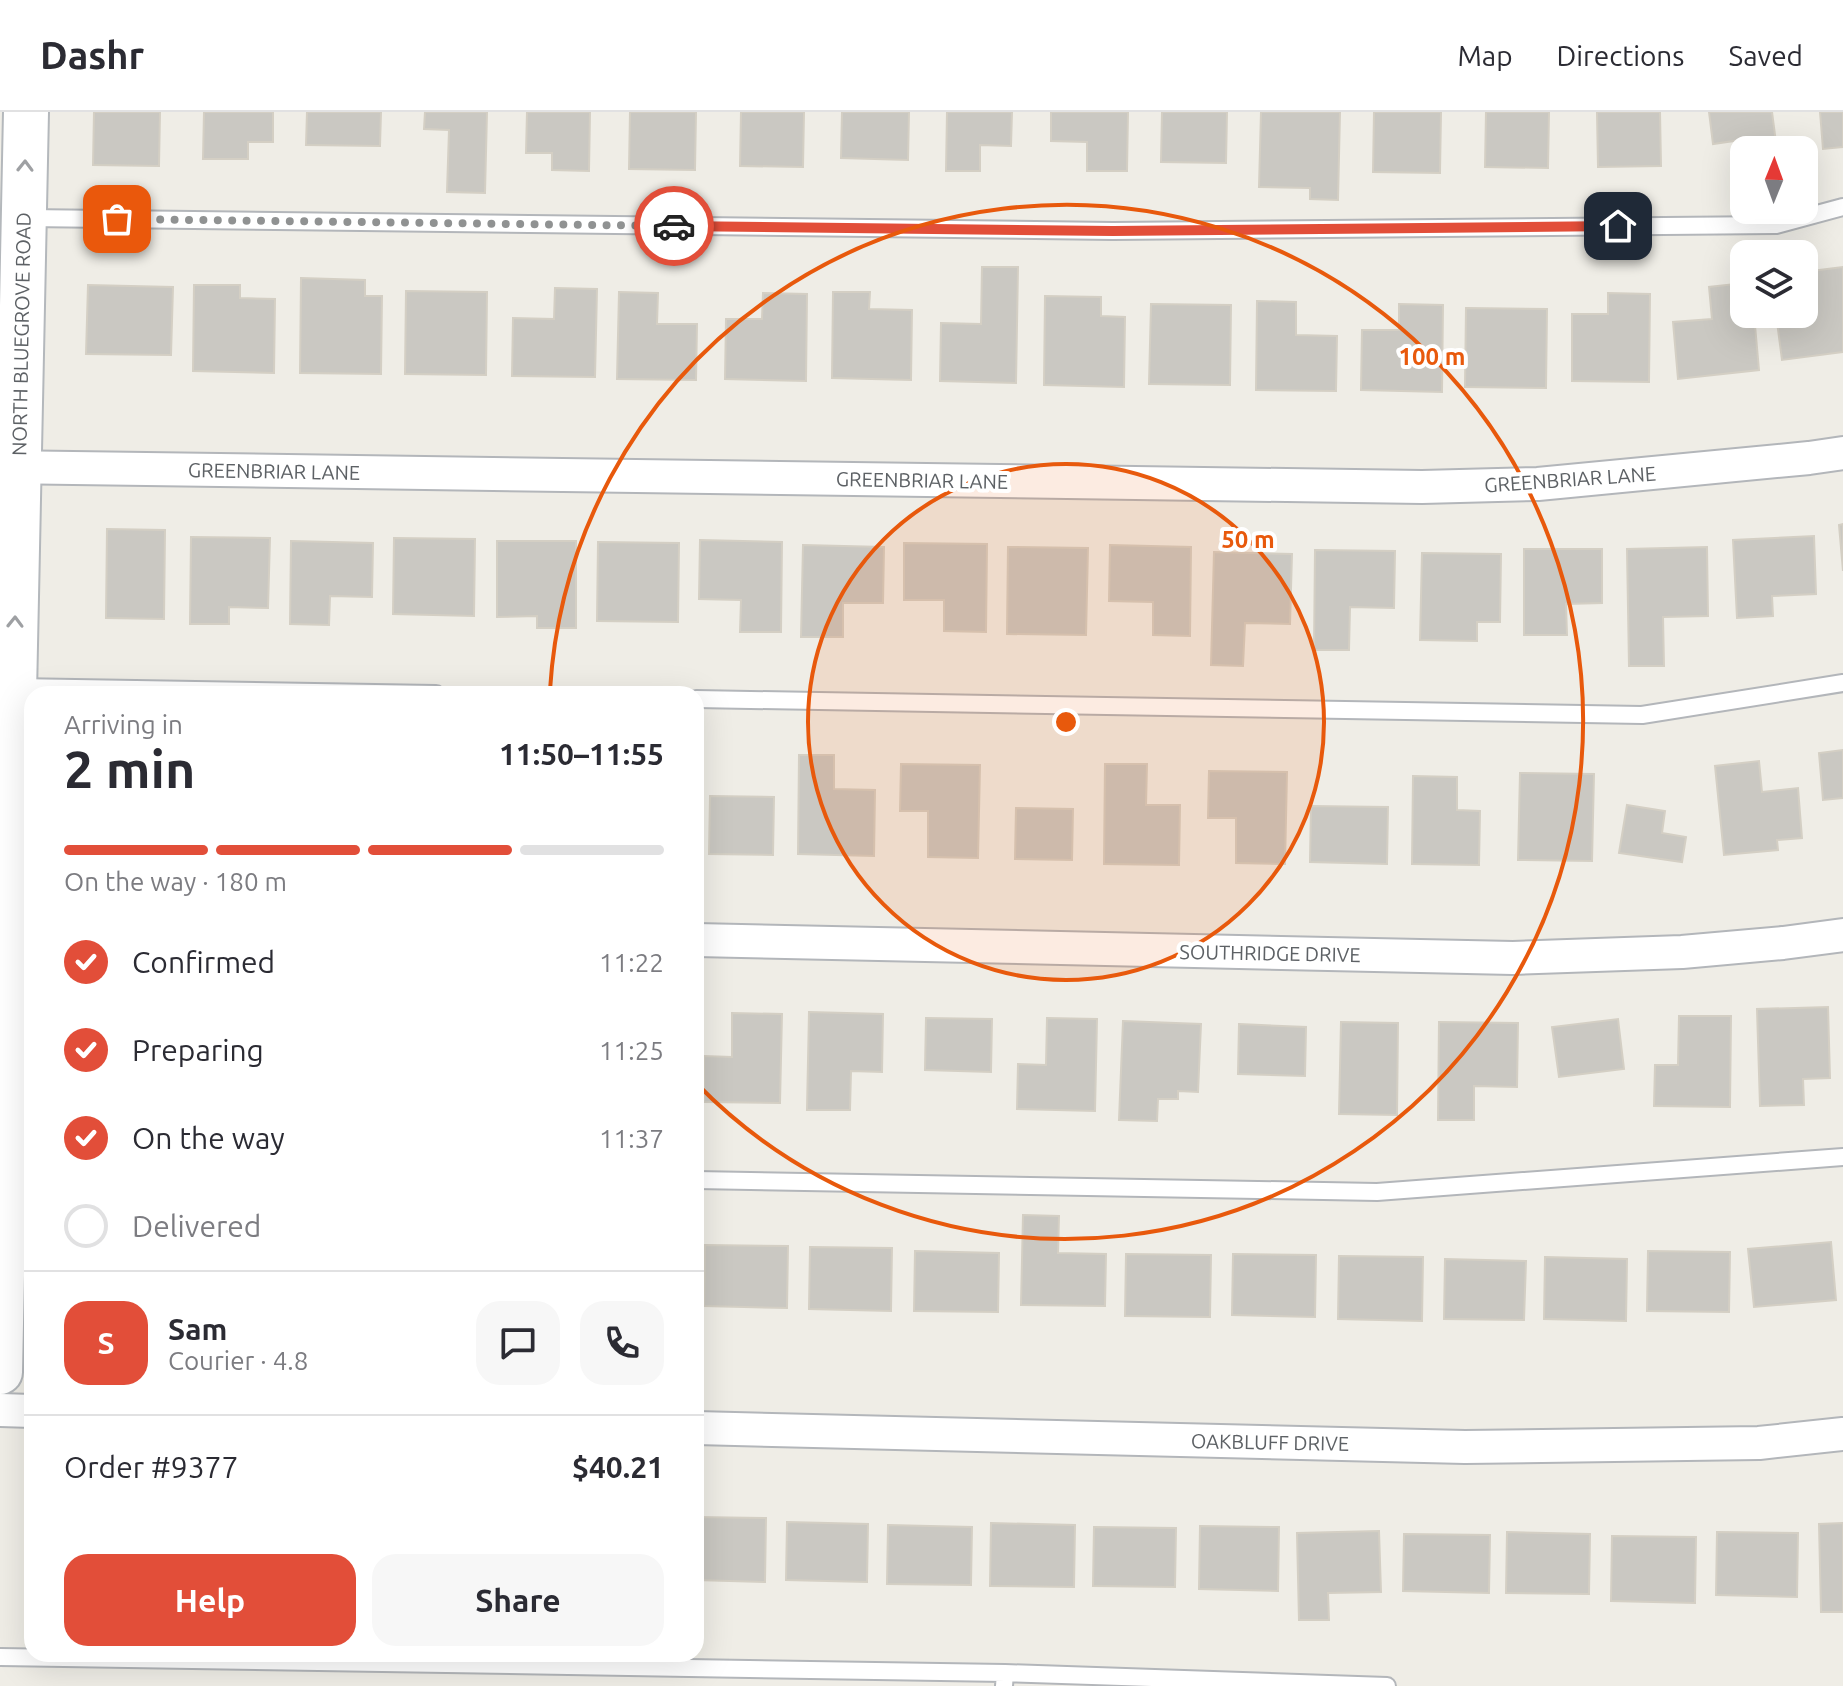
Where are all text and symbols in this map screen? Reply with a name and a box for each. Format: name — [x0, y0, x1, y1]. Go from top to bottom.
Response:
text: Dashr — [40, 34, 144, 76]
text: Map — [1457, 40, 1513, 71]
text: Directions — [1557, 40, 1684, 71]
text: Saved — [1728, 40, 1803, 71]
north arrow — [1730, 136, 1818, 224]
map controls — [1730, 136, 1818, 328]
one-way arrow — [16, 159, 33, 172]
pin — [83, 185, 151, 253]
courier — [634, 186, 714, 266]
pin — [1584, 192, 1652, 260]
icon: bag — [95, 197, 139, 241]
icon: car — [652, 204, 696, 248]
icon: home — [1596, 204, 1640, 248]
street label: NORTH BLUEGROVE ROAD — [7, 212, 35, 456]
button: layers — [1730, 240, 1818, 328]
text: 100 m — [1399, 343, 1465, 370]
street label: GREENBRIAR LANE — [188, 458, 360, 484]
street label: GREENBRIAR LANE — [1483, 462, 1657, 496]
street label: GREENBRIAR LANE — [836, 467, 1008, 493]
text: 50 m — [1221, 526, 1275, 553]
one-way arrow — [6, 615, 24, 628]
centre of rings — [1052, 708, 1080, 736]
text: Arriving in — [64, 710, 183, 739]
text: 11:50–11:55 — [499, 737, 664, 771]
text: 2 min — [64, 740, 195, 798]
text: On the way · 180 m — [64, 867, 287, 896]
icon: check — [64, 940, 108, 984]
street label: SOUTHRIDGE DRIVE — [1179, 940, 1361, 966]
text: Confirmed — [132, 945, 275, 979]
text: 11:22 — [599, 948, 664, 977]
icon: check — [64, 1028, 108, 1072]
text: Preparing — [132, 1033, 264, 1067]
text: 11:25 — [599, 1036, 664, 1065]
icon: check — [64, 1116, 108, 1160]
text: On the way — [132, 1121, 285, 1155]
text: 11:37 — [599, 1124, 664, 1153]
text: Delivered — [132, 1209, 261, 1243]
button: chat — [476, 1301, 560, 1385]
button: phone — [580, 1301, 664, 1385]
text: Sam — [168, 1312, 227, 1346]
text: S — [97, 1326, 115, 1360]
text: Courier · 4.8 — [168, 1346, 308, 1375]
street label: OAKBLUFF DRIVE — [1191, 1429, 1349, 1455]
text: Order #9377 — [64, 1450, 238, 1484]
text: $40.21 — [572, 1450, 664, 1484]
button: Help — [64, 1554, 356, 1646]
button: Share — [372, 1554, 664, 1646]

